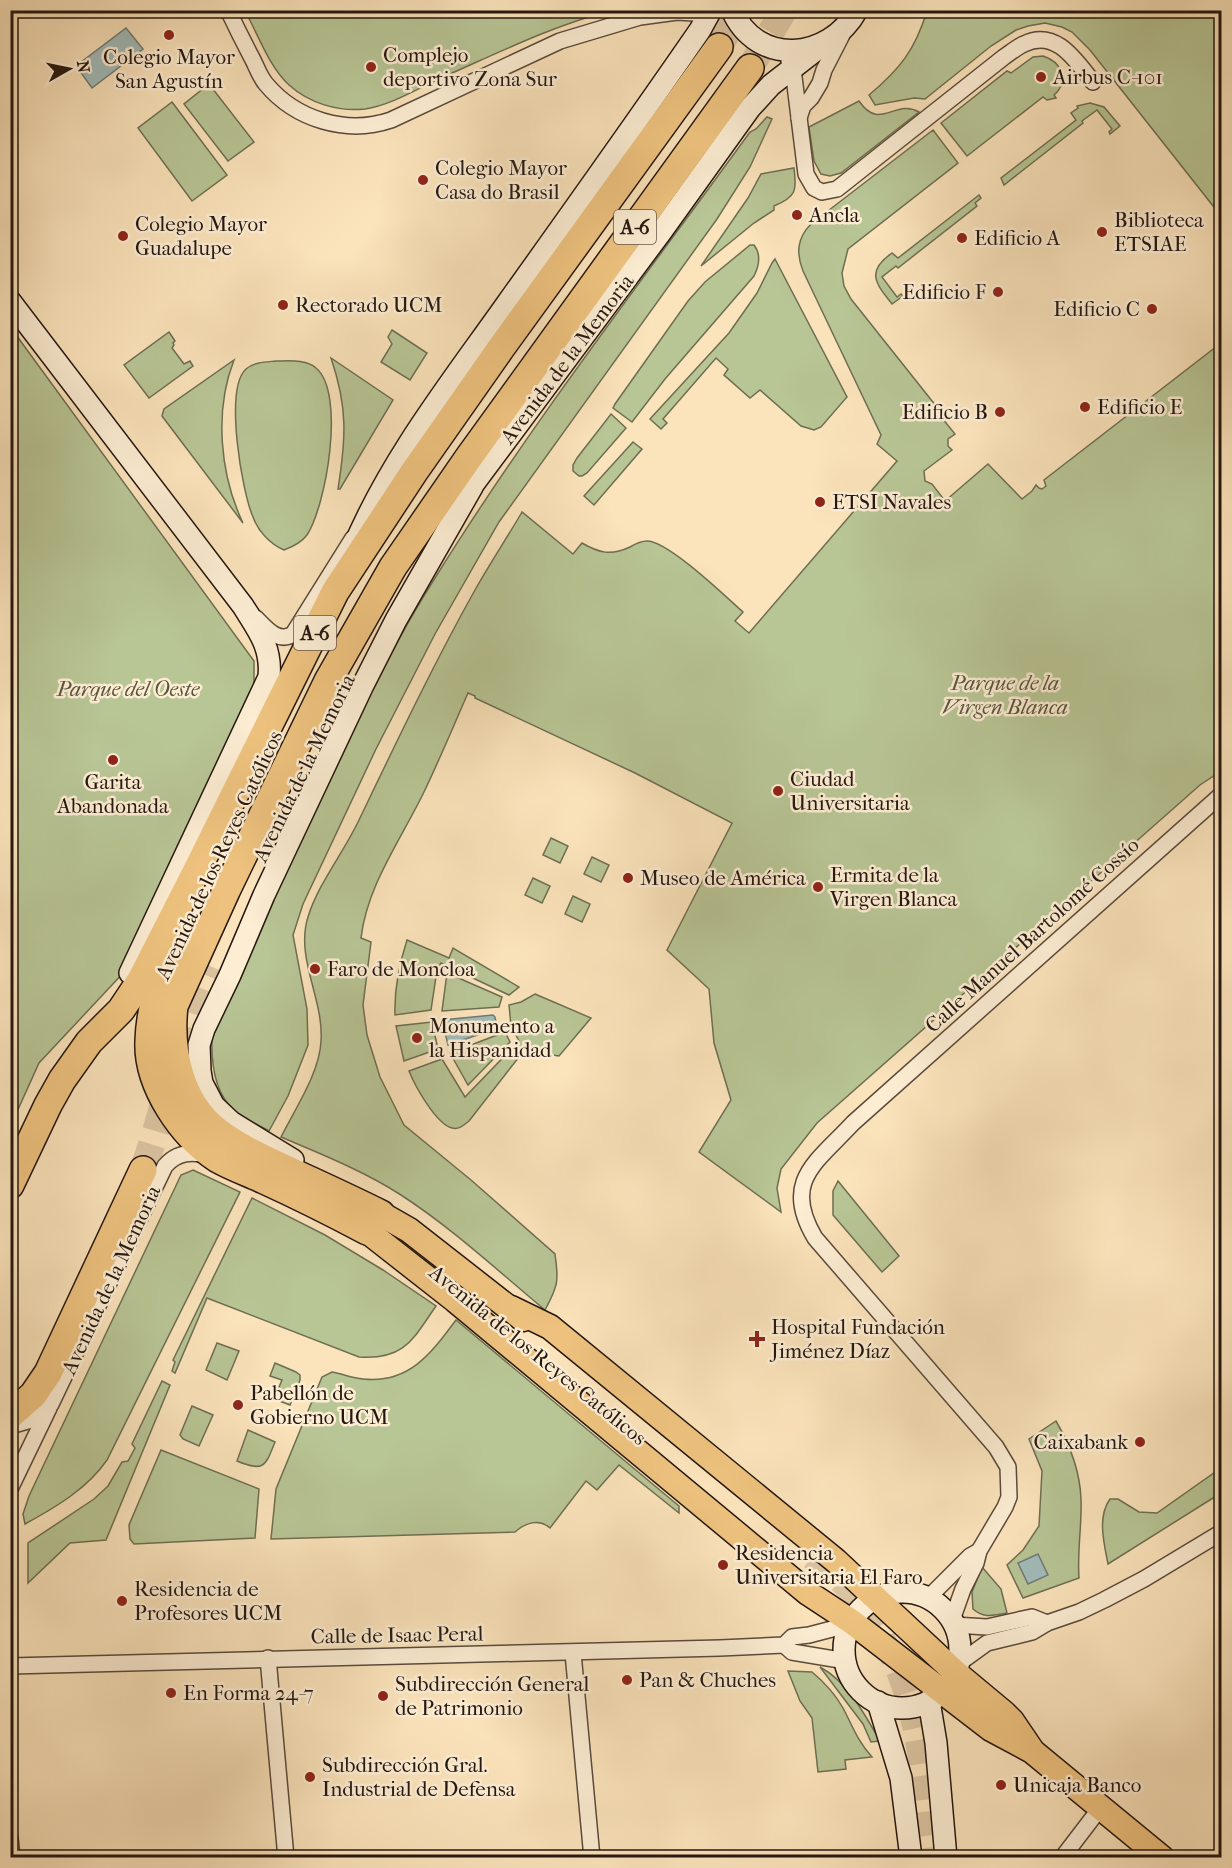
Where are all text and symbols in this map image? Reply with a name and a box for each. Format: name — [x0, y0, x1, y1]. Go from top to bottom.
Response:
marker: Colegio Mayor San Agustín — [162, 28, 176, 42]
north arrow — [39, 39, 99, 99]
place label: Complejo deportivo Zona Sur — [383, 43, 557, 91]
place label: Colegio Mayor San Agustín — [103, 45, 235, 93]
text: N — [73, 59, 94, 75]
marker: Complejo deportivo Zona Sur — [364, 60, 378, 74]
place label: Airbus C-101 — [1052, 65, 1163, 89]
marker: Airbus C-101 — [1034, 70, 1048, 84]
place label: Colegio Mayor Casa do Brasil — [435, 156, 567, 204]
marker: Colegio Mayor Casa do Brasil — [416, 173, 430, 187]
place label: Ancla — [808, 203, 860, 227]
marker: Ancla — [790, 208, 804, 222]
place label: Biblioteca ETSIAE — [1114, 208, 1204, 256]
road number: A-6 — [614, 210, 656, 244]
place label: Colegio Mayor Guadalupe — [135, 212, 267, 260]
marker: Biblioteca ETSIAE — [1095, 225, 1109, 239]
place label: Edificio A — [974, 226, 1061, 250]
marker: Colegio Mayor Guadalupe — [116, 229, 130, 243]
marker: Edificio A — [955, 231, 969, 245]
street label: Avenida de la Memoria — [495, 269, 639, 449]
place label: Edificio F — [902, 280, 986, 304]
marker: Edificio F — [991, 285, 1005, 299]
place label: Rectorado UCM — [295, 293, 442, 317]
place label: Edificio C — [1053, 297, 1140, 321]
marker: Rectorado UCM — [276, 298, 290, 312]
marker: Edificio C — [1145, 302, 1159, 316]
place label: Edificio E — [1097, 395, 1183, 419]
place label: Edificio B — [902, 400, 988, 424]
marker: Edificio E — [1078, 400, 1092, 414]
marker: Edificio B — [993, 405, 1007, 419]
place label: ETSI Navales — [832, 490, 951, 514]
marker: ETSI Navales — [813, 495, 827, 509]
road number: A-6 — [294, 616, 336, 650]
street label: Avenida de la Memoria — [248, 670, 360, 867]
park label: Parque de la Virgen Blanca — [942, 671, 1068, 719]
park label: Parque del Oeste — [56, 677, 200, 701]
street label: Avenida de los Reyes Católicos — [150, 726, 287, 984]
marker: Garita Abandonada — [106, 753, 120, 767]
place label: Ciudad Universitaria — [790, 767, 910, 815]
place label: Garita Abandonada — [56, 770, 169, 818]
marker: Ciudad Universitaria — [771, 784, 785, 798]
street label: Calle Manuel Bartolomé Cossío — [920, 833, 1144, 1037]
place label: Ermita de la Virgen Blanca — [829, 863, 958, 911]
place label: Museo de América — [640, 866, 806, 890]
marker: Museo de América — [621, 871, 635, 885]
marker: Ermita de la Virgen Blanca — [811, 880, 825, 894]
place label: Faro de Moncloa — [327, 957, 475, 981]
marker: Faro de Moncloa — [308, 962, 322, 976]
place label: Monumento a la Hispanidad — [428, 1014, 555, 1062]
marker: Monumento a la Hispanidad — [410, 1031, 424, 1045]
street label: Avenida de la Memoria — [56, 1181, 166, 1379]
street label: Avenida de los Reyes Católicos — [424, 1259, 652, 1450]
place label: Hospital Fundación Jiménez Díaz — [769, 1315, 945, 1363]
marker: Hospital Fundación Jiménez Díaz — [748, 1330, 766, 1348]
place label: Pabellón de Gobierno UCM — [250, 1381, 388, 1429]
marker: Pabellón de Gobierno UCM — [231, 1398, 245, 1412]
place label: Caixabank — [1034, 1430, 1128, 1454]
marker: Caixabank — [1133, 1435, 1147, 1449]
place label: Residencia Universitaria El Faro — [735, 1541, 923, 1589]
marker: Residencia Universitaria El Faro — [716, 1558, 730, 1572]
place label: Residencia de Profesores UCM — [134, 1577, 282, 1625]
marker: Residencia de Profesores UCM — [115, 1594, 129, 1608]
street label: Calle de Isaac Peral — [310, 1621, 484, 1649]
place label: Pan & Chuches — [639, 1668, 776, 1692]
place label: Subdirección General de Patrimonio — [395, 1672, 590, 1720]
marker: Pan & Chuches — [620, 1673, 634, 1687]
place label: En Forma 24-7 — [183, 1681, 314, 1705]
marker: En Forma 24-7 — [164, 1686, 178, 1700]
marker: Subdirección General de Patrimonio — [376, 1689, 390, 1703]
place label: Subdirección Gral. Industrial de Defensa — [322, 1753, 516, 1801]
marker: Subdirección Gral. Industrial de Defensa — [303, 1770, 317, 1784]
place label: Unicaja Banco — [1013, 1773, 1142, 1797]
marker: Unicaja Banco — [994, 1778, 1008, 1792]

